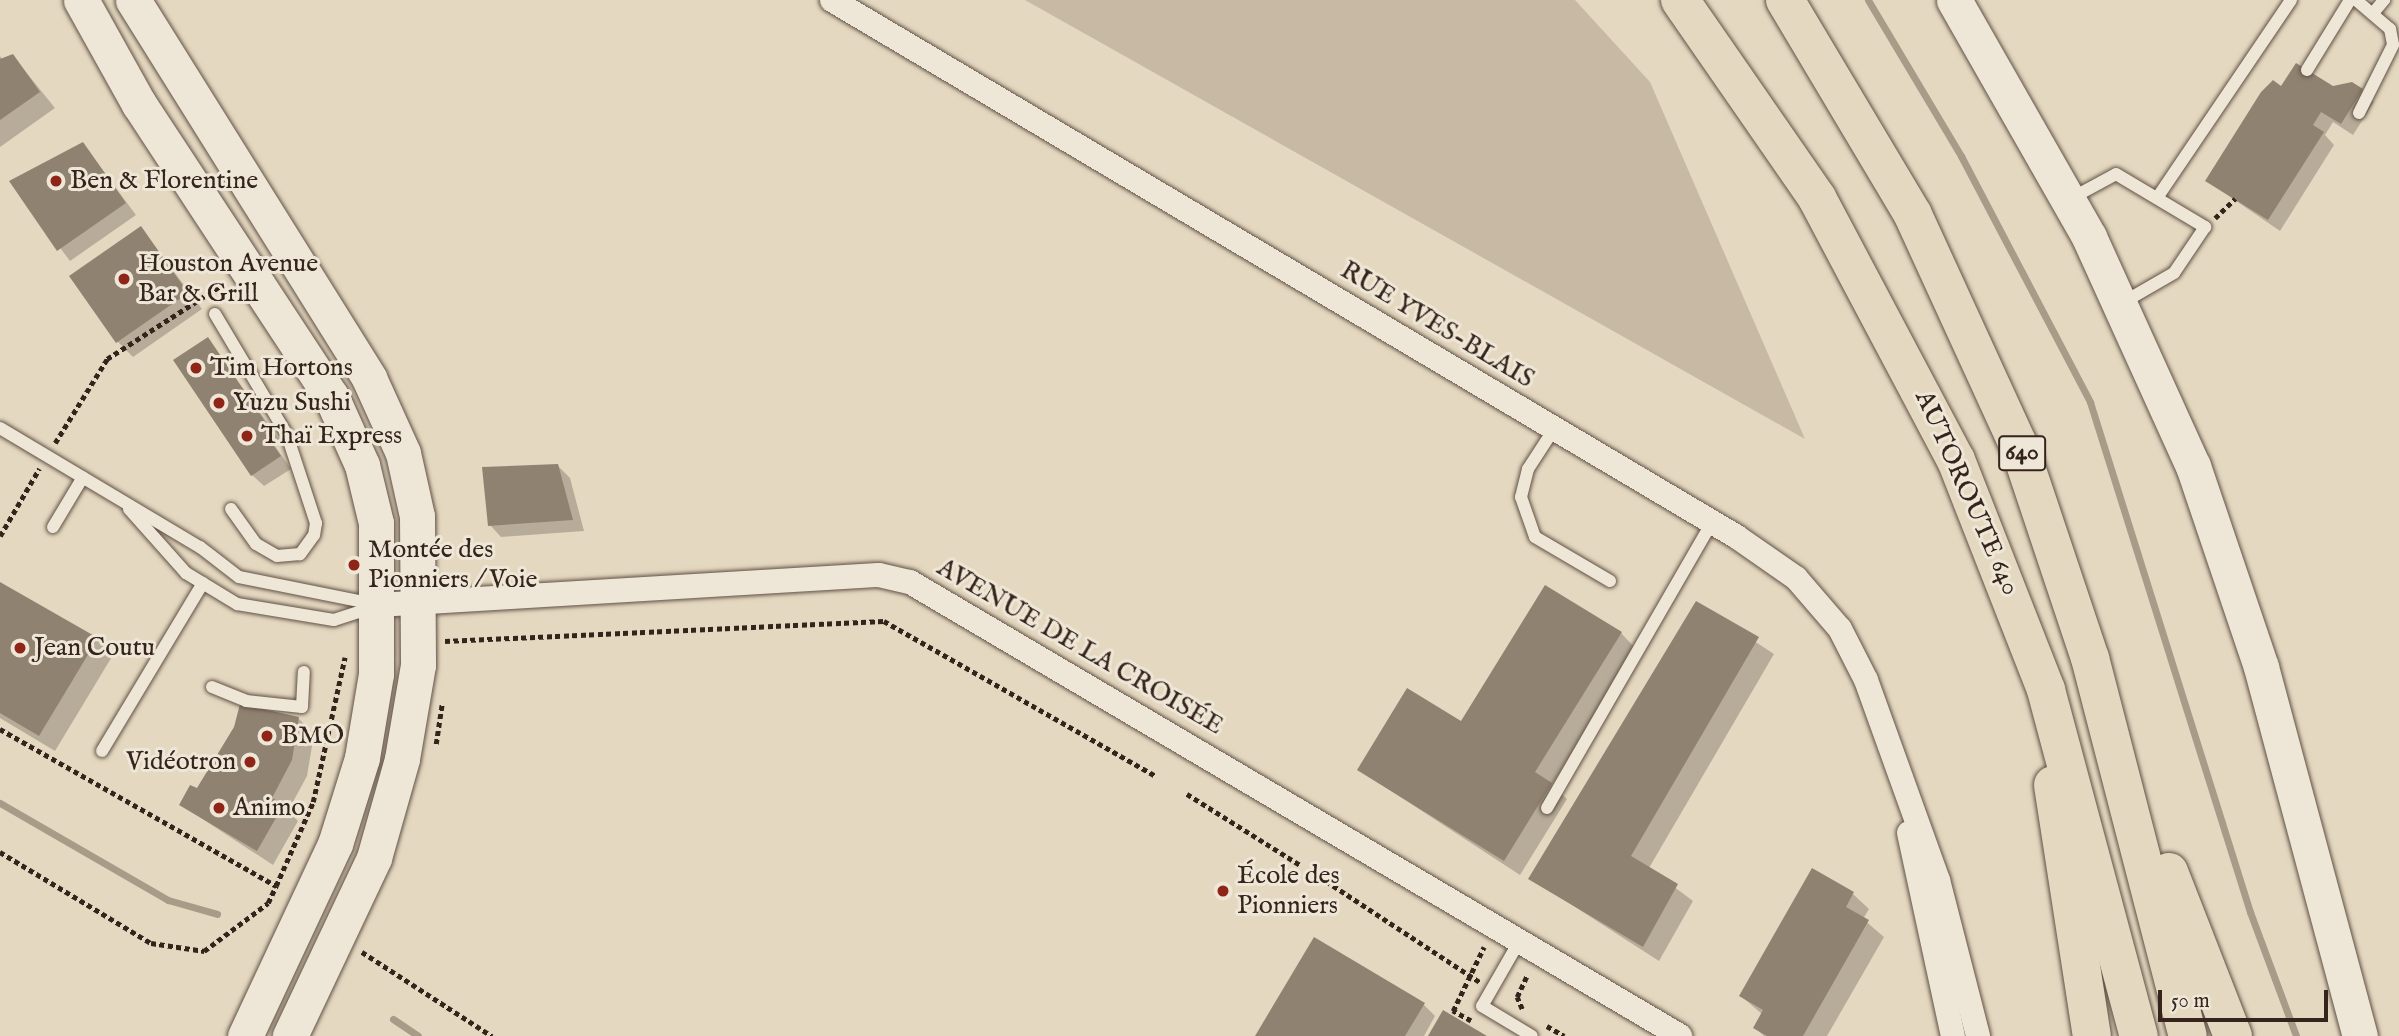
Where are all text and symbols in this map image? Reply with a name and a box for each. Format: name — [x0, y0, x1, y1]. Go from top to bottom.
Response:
place label: Ben & Florentine — [70, 165, 258, 197]
marker: Ben & Florentine — [48, 173, 64, 189]
place label: Houston Avenue Bar & Grill — [138, 248, 318, 310]
street label: RUE YVES-BLAIS — [1335, 255, 1539, 395]
marker: Houston Avenue Bar & Grill — [116, 271, 132, 287]
place label: Tim Hortons — [210, 352, 353, 384]
marker: Tim Hortons — [188, 360, 204, 376]
street label: AUTOROUTE 640 — [1908, 386, 2026, 600]
place label: Yuzu Sushi — [233, 387, 351, 419]
marker: Yuzu Sushi — [211, 395, 227, 411]
place label: Thaï Express — [261, 420, 402, 452]
marker: Thaï Express — [239, 428, 255, 444]
road number: 640 — [1997, 432, 2046, 474]
place label: Montée des Pionniers / Voie — [368, 534, 537, 596]
street label: AVENUE DE LA CROISÉE — [931, 552, 1229, 742]
marker: Montée des Pionniers / Voie — [346, 557, 362, 573]
place label: Jean Coutu — [34, 632, 155, 664]
marker: Jean Coutu — [12, 640, 28, 656]
place label: BMO — [281, 720, 344, 752]
marker: BMO — [259, 728, 275, 744]
place label: Vidéotron — [126, 746, 236, 778]
marker: Vidéotron — [242, 754, 258, 770]
place label: Animo — [233, 792, 305, 824]
marker: Animo — [211, 800, 227, 816]
place label: École des Pionniers — [1237, 860, 1340, 922]
marker: École des Pionniers — [1215, 883, 1231, 899]
scale bar — [2161, 976, 2331, 1020]
text: 50 m — [2171, 988, 2210, 1015]

